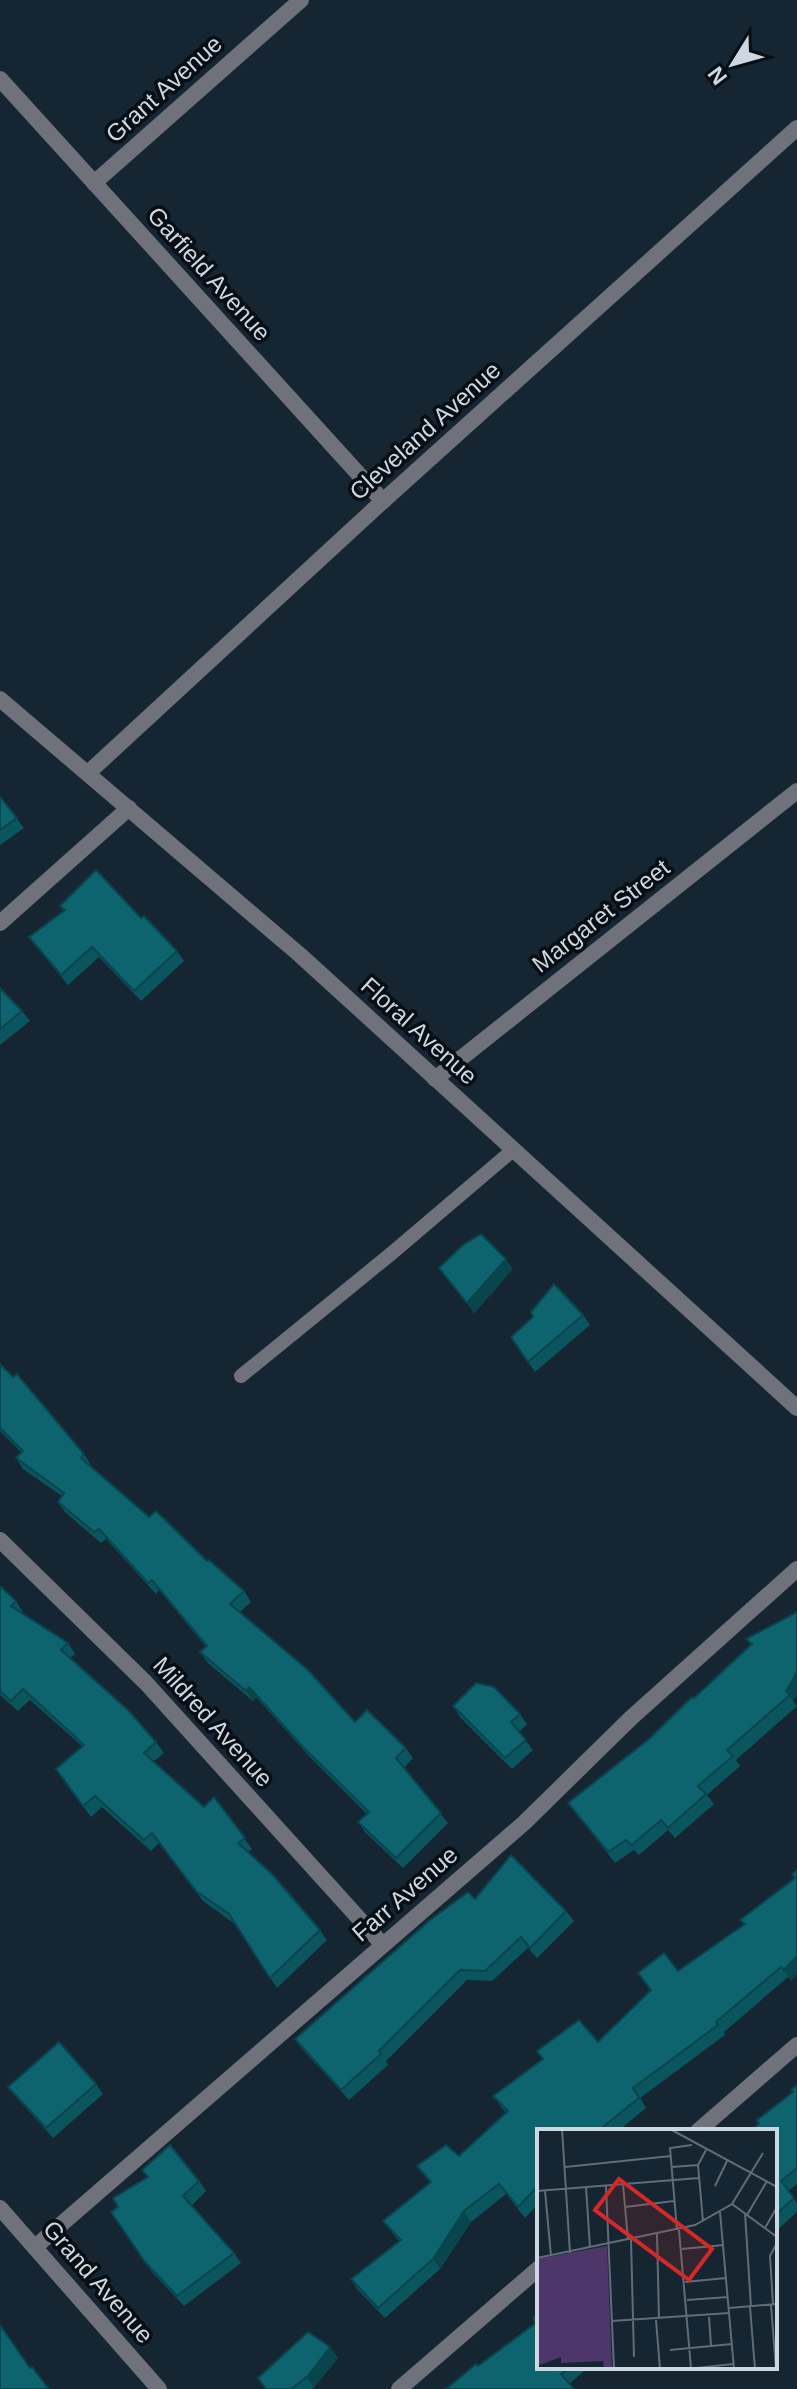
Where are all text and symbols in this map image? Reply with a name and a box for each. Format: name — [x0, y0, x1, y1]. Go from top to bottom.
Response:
north arrow — [693, 24, 773, 104]
street label: Grant Avenue — [100, 30, 227, 148]
text: N — [703, 62, 732, 90]
street label: Garfield Avenue — [142, 201, 276, 346]
street label: Cleveland Avenue — [344, 356, 505, 505]
street label: Margaret Street — [527, 853, 675, 978]
street label: Floral Avenue — [356, 972, 483, 1090]
street label: Mildred Avenue — [148, 1651, 279, 1792]
street label: Farr Avenue — [347, 1841, 463, 1947]
inset map — [537, 2129, 777, 2369]
street label: Grand Avenue — [38, 2215, 159, 2348]

